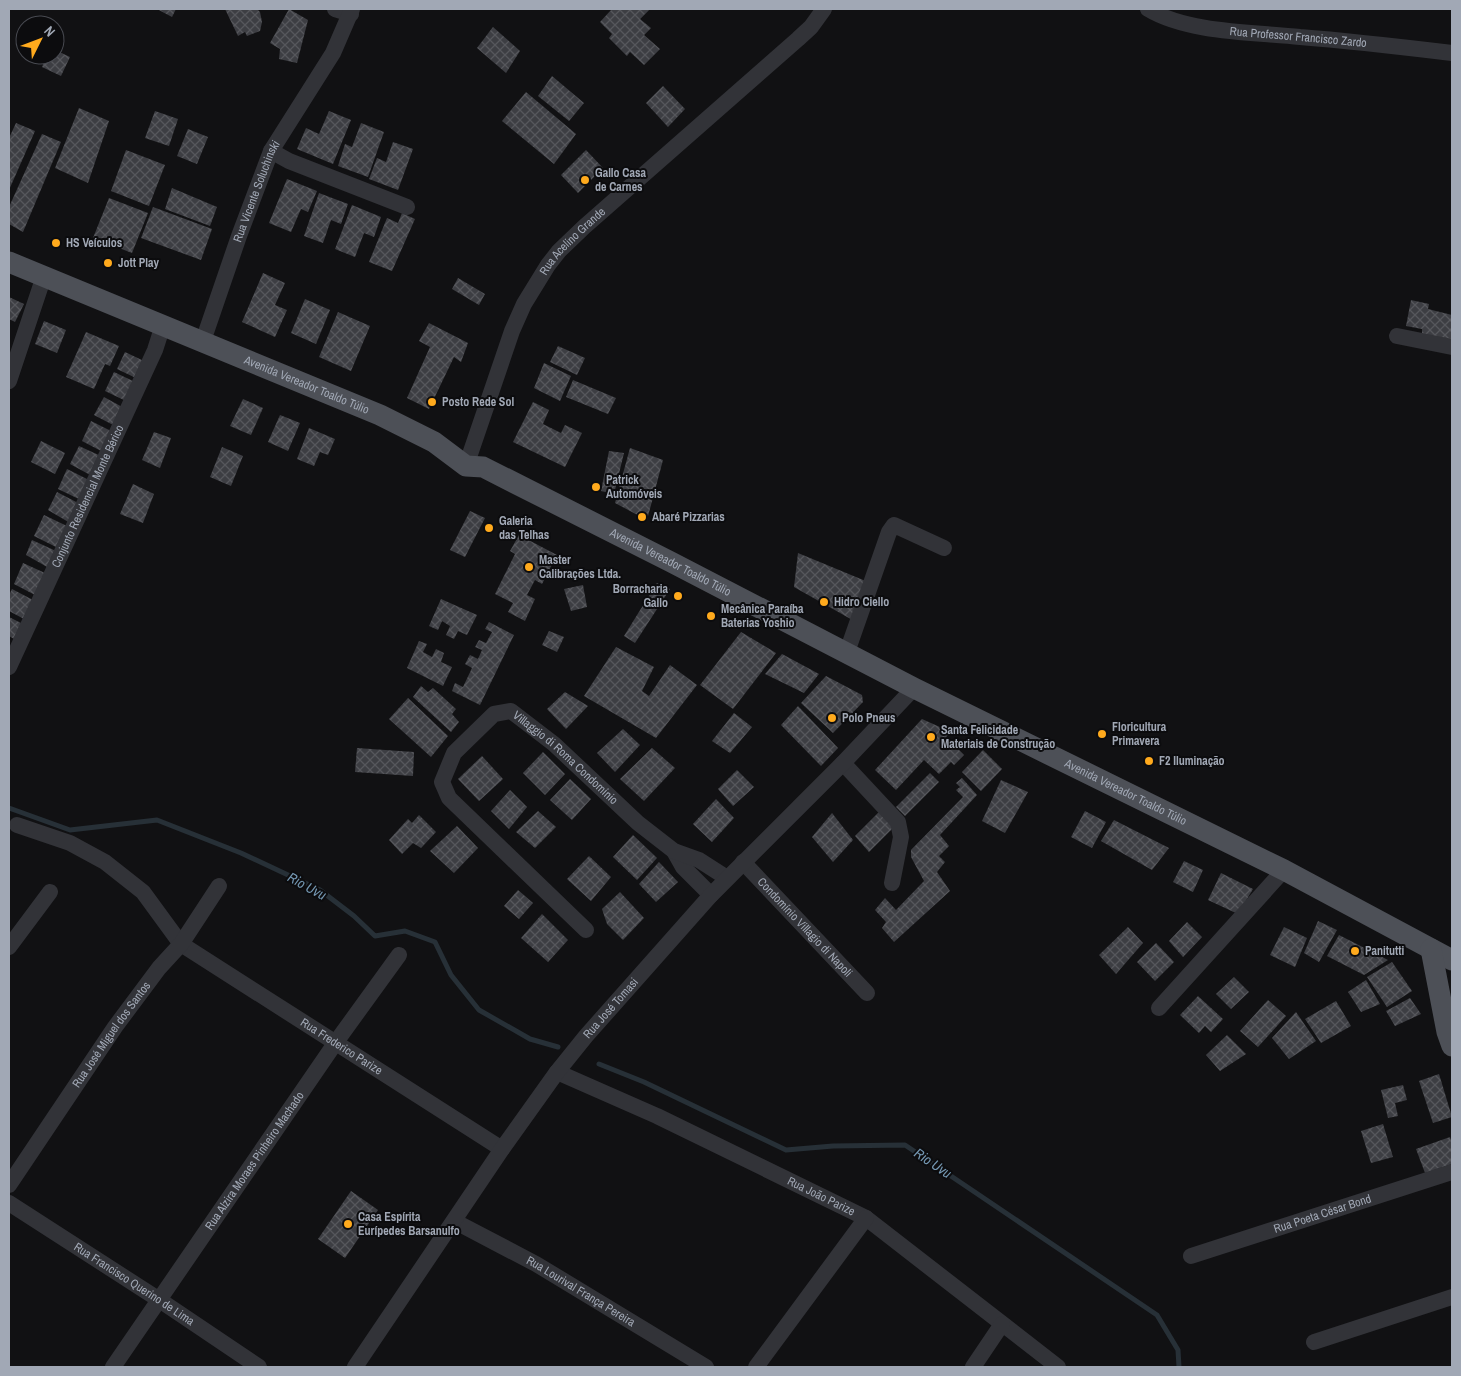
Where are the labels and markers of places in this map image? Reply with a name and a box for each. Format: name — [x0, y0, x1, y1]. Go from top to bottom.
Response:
place label: Gallo Casa de Carnes — [595, 165, 646, 195]
marker: Gallo Casa de Carnes — [579, 174, 591, 186]
place label: HS Veículos — [66, 235, 123, 251]
marker: HS Veículos — [50, 237, 62, 249]
place label: Jott Play — [118, 255, 160, 271]
marker: Jott Play — [102, 257, 114, 269]
place label: Posto Rede Sol — [442, 394, 514, 410]
marker: Posto Rede Sol — [426, 396, 438, 408]
place label: Patrick Automóveis — [606, 472, 663, 502]
marker: Patrick Automóveis — [590, 481, 602, 493]
place label: Abaré Pizzarias — [652, 509, 725, 525]
marker: Abaré Pizzarias — [636, 511, 648, 523]
place label: Galeria das Telhas — [499, 513, 550, 543]
marker: Galeria das Telhas — [483, 522, 495, 534]
place label: Master Calibrações Ltda. — [539, 552, 621, 582]
marker: Master Calibrações Ltda. — [523, 561, 535, 573]
place label: Borracharia Gallo — [613, 581, 669, 611]
marker: Borracharia Gallo — [672, 590, 684, 602]
place label: Hidro Ciello — [834, 594, 889, 610]
marker: Hidro Ciello — [818, 596, 830, 608]
place label: Mecânica Paraíba Baterias Yoshio — [721, 601, 804, 631]
marker: Mecânica Paraíba Baterias Yoshio — [705, 610, 717, 622]
place label: Polo Pneus — [842, 710, 896, 726]
marker: Polo Pneus — [826, 712, 838, 724]
place label: Floricultura Primavera — [1112, 719, 1167, 749]
place label: Santa Felicidade Materiais de Construção — [941, 722, 1055, 752]
marker: Floricultura Primavera — [1096, 728, 1108, 740]
marker: Santa Felicidade Materiais de Construção — [925, 731, 937, 743]
place label: F2 Iluminação — [1159, 753, 1225, 769]
marker: F2 Iluminação — [1143, 755, 1155, 767]
place label: Panitutti — [1365, 943, 1405, 959]
marker: Panitutti — [1349, 945, 1361, 957]
place label: Casa Espírita Eurípedes Barsanulfo — [358, 1209, 460, 1239]
marker: Casa Espírita Eurípedes Barsanulfo — [342, 1218, 354, 1230]

